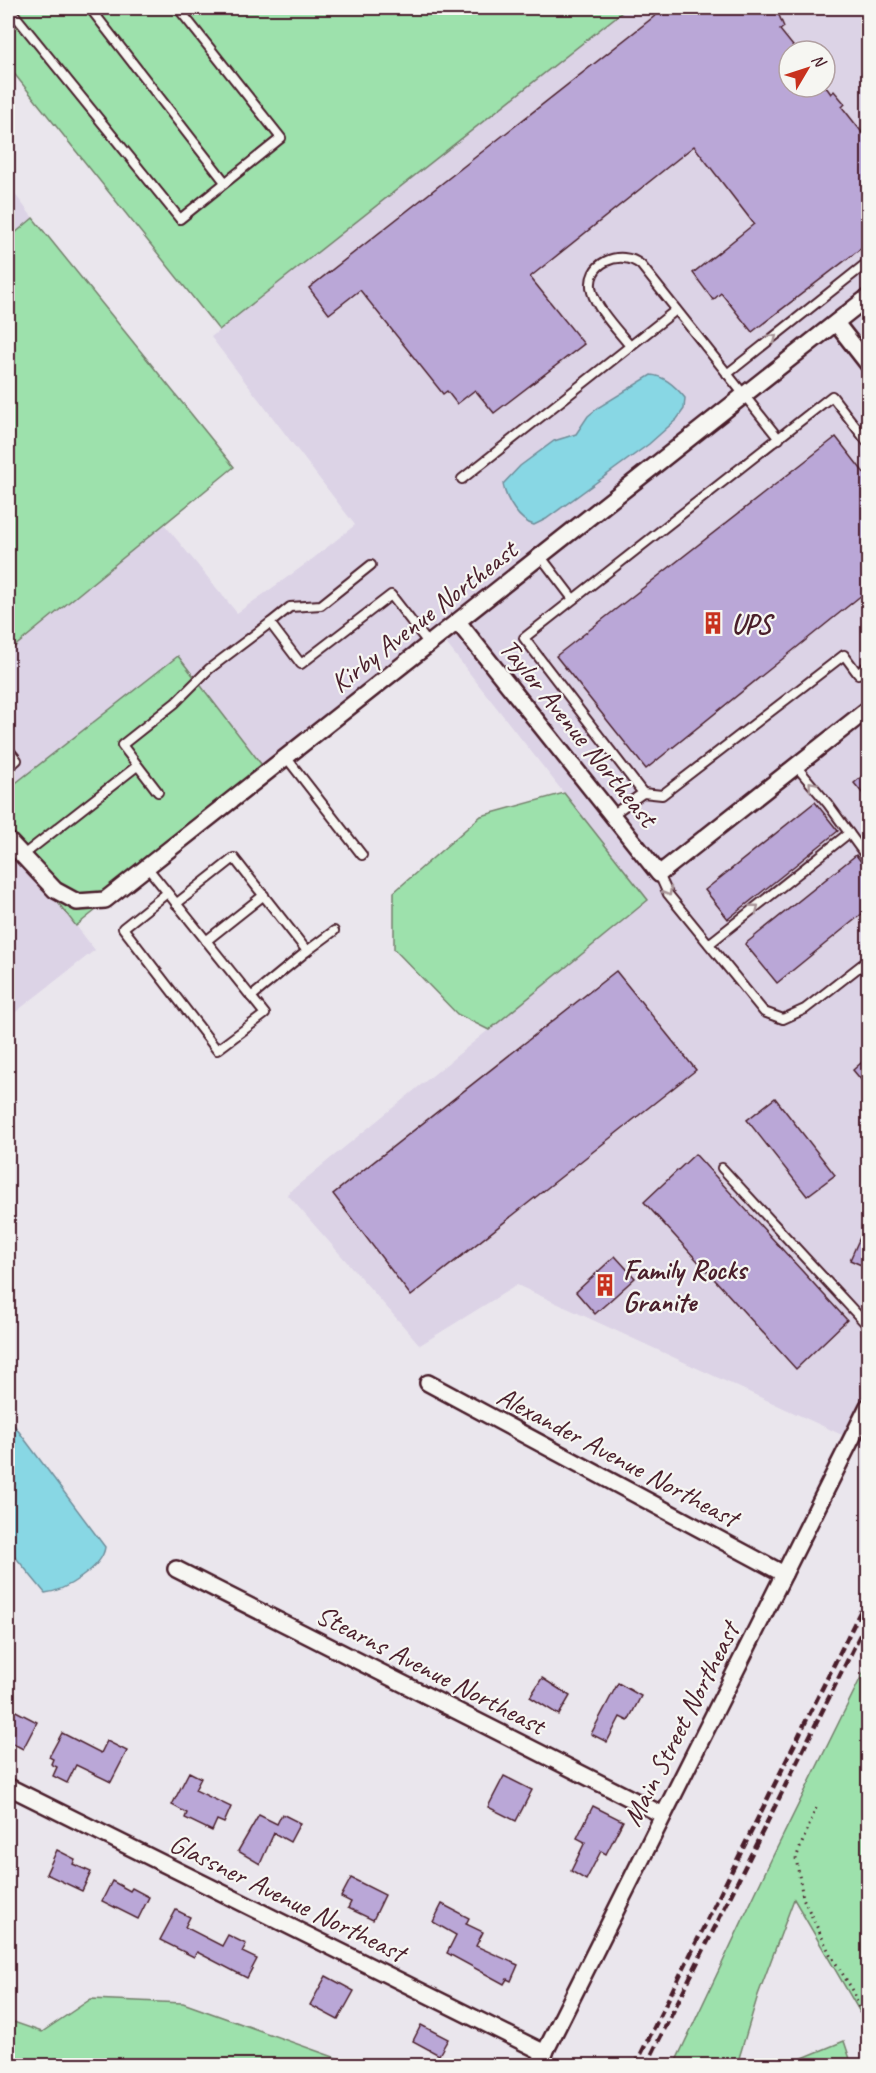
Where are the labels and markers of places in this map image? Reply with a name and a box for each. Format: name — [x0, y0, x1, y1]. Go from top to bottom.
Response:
place label: UPS — [731, 606, 775, 641]
building icon: UPS — [700, 610, 726, 636]
place label: Family Rocks Granite — [623, 1252, 749, 1319]
building icon: Family Rocks Granite — [592, 1272, 618, 1298]

